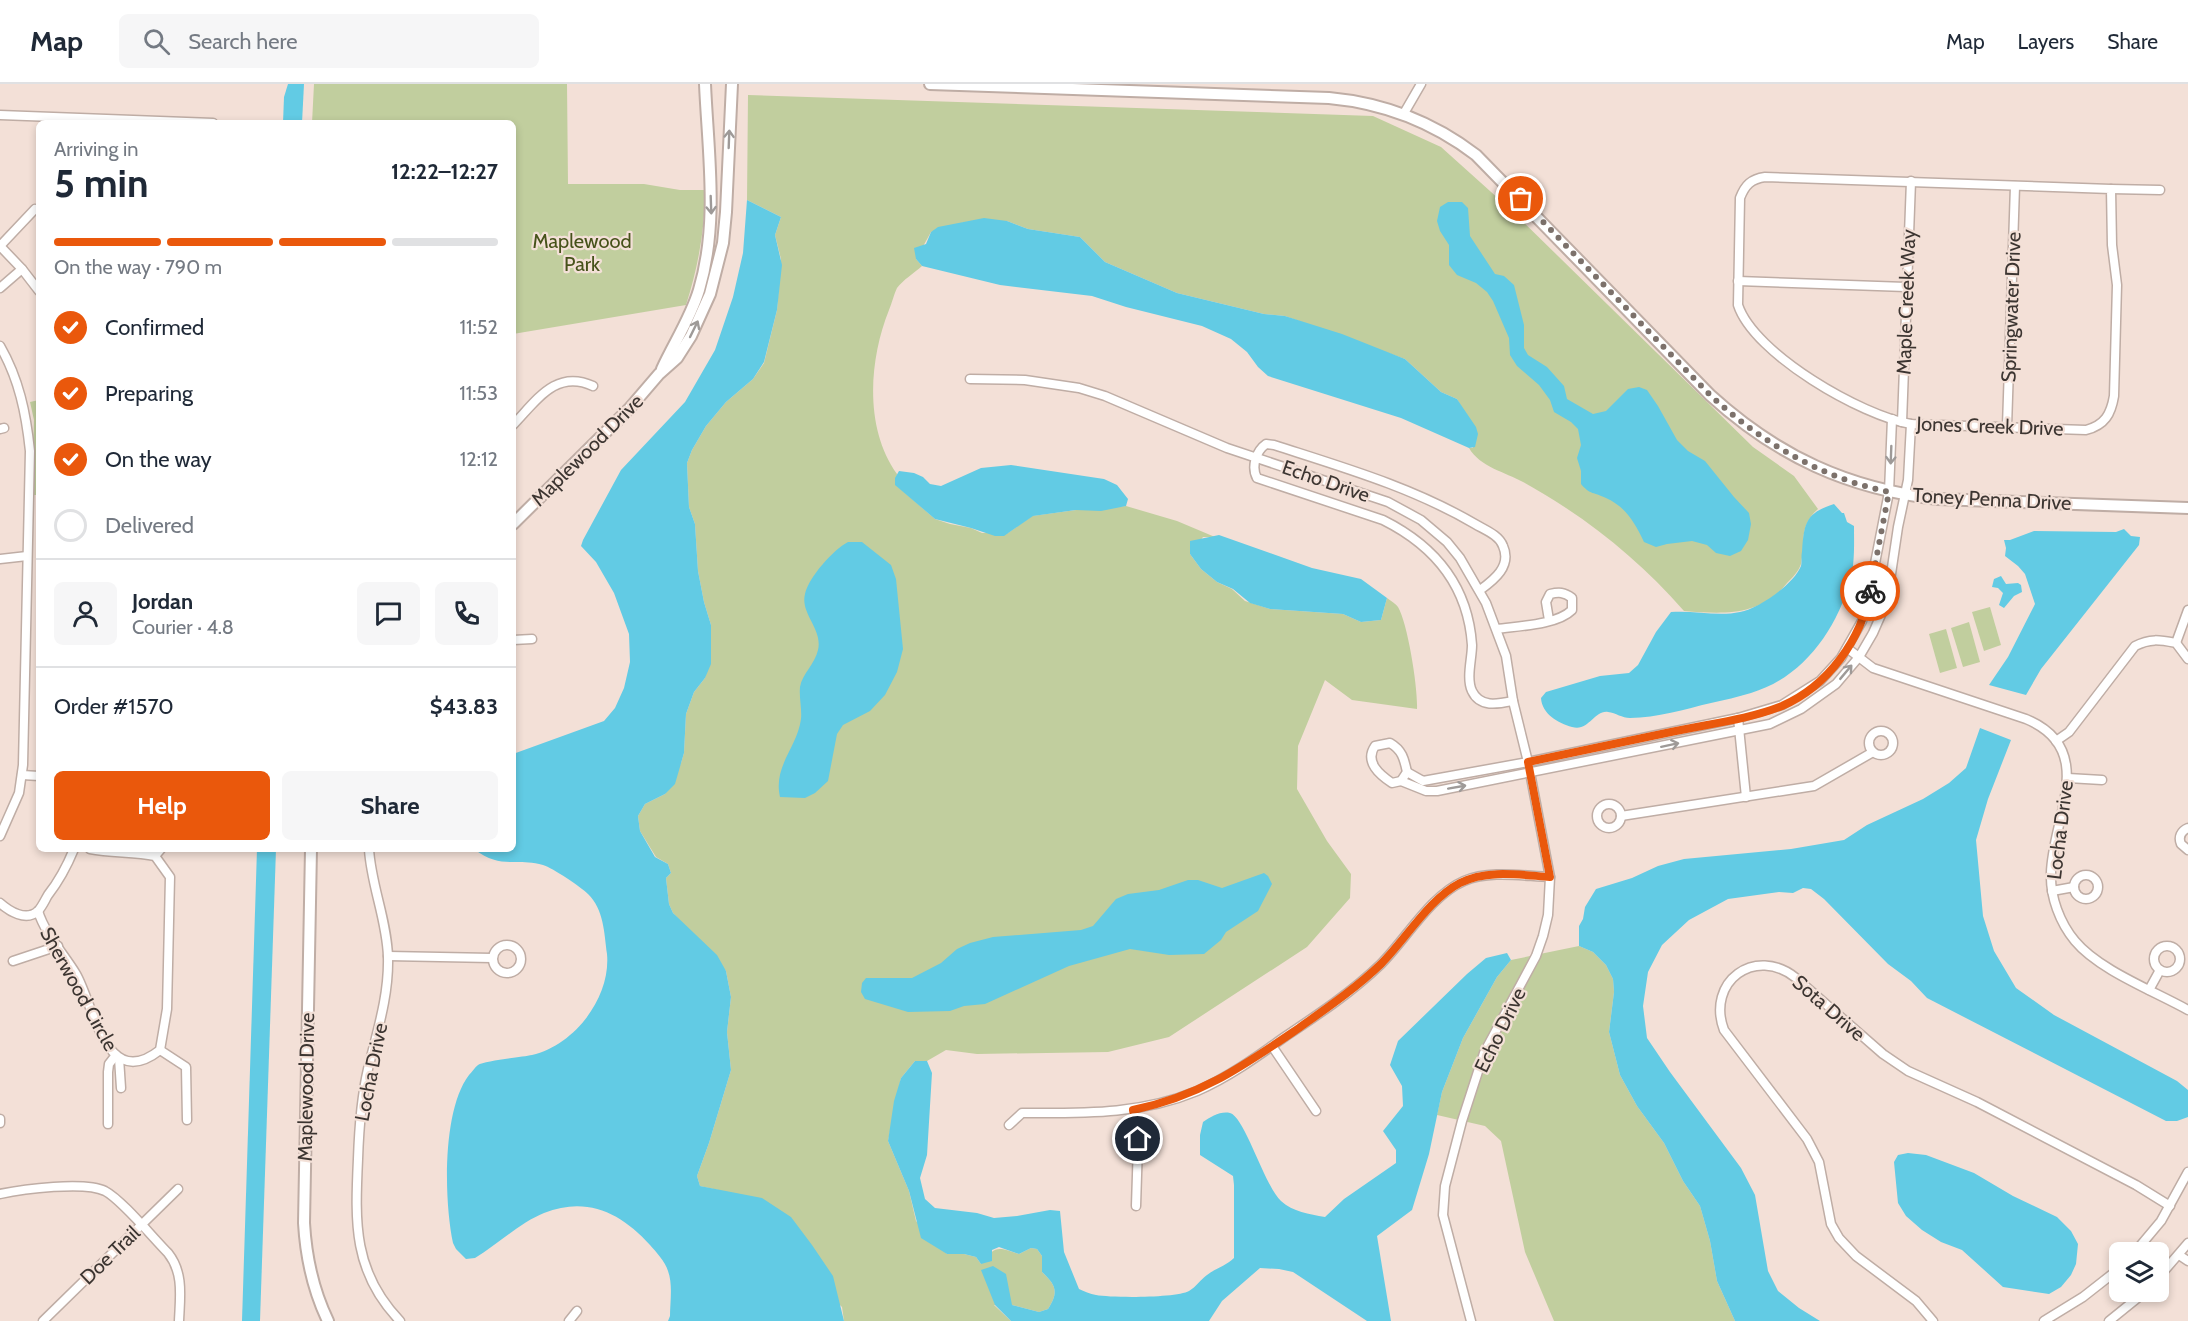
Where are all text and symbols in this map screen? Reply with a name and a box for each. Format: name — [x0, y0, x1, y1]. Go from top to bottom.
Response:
search box — [119, 14, 539, 68]
text: Map — [30, 24, 83, 58]
icon: search — [140, 25, 173, 58]
text: Search here — [188, 28, 297, 55]
text: Map — [1946, 29, 1985, 54]
text: Layers — [2018, 29, 2074, 54]
text: Share — [2107, 29, 2158, 54]
one-way arrow — [724, 129, 735, 149]
text: Arriving in — [54, 137, 138, 161]
text: 12:22–12:27 — [391, 158, 498, 185]
text: 5 min — [54, 159, 149, 207]
pin — [1495, 173, 1546, 224]
icon: bag — [1504, 182, 1537, 215]
one-way arrow — [705, 195, 716, 215]
park label: Maplewood Park — [532, 229, 632, 276]
street label: Maple Creek Way — [1891, 229, 1921, 375]
street label: Springwater Drive — [1996, 231, 2026, 383]
text: On the way · 790 m — [54, 255, 222, 279]
icon: check — [54, 311, 87, 344]
text: Confirmed — [105, 314, 204, 341]
text: 11:52 — [460, 315, 498, 339]
one-way arrow — [689, 320, 701, 338]
icon: check — [54, 377, 87, 410]
text: Preparing — [105, 380, 193, 407]
text: 11:53 — [459, 381, 498, 405]
street label: Maplewood Drive — [526, 389, 648, 511]
street label: Jones Creek Drive — [1915, 411, 2064, 441]
icon: check — [54, 443, 87, 476]
one-way arrow — [1885, 445, 1897, 465]
text: On the way — [105, 446, 212, 473]
text: 12:12 — [460, 447, 498, 471]
street label: Echo Drive — [1279, 455, 1373, 507]
street label: Toney Penna Drive — [1912, 483, 2072, 515]
text: Delivered — [105, 512, 194, 539]
courier — [1840, 561, 1900, 621]
icon: bike — [1854, 575, 1887, 608]
button: person — [54, 582, 117, 645]
button: chat — [357, 582, 420, 645]
button: phone — [435, 582, 498, 645]
text: Jordan — [132, 588, 193, 615]
text: Courier · 4.8 — [132, 615, 234, 639]
one-way arrow — [1839, 665, 1852, 681]
text: Order #1570 — [54, 693, 174, 720]
text: $43.83 — [430, 693, 498, 720]
one-way arrow — [1659, 739, 1679, 750]
button: Help — [54, 771, 270, 840]
button: Share — [282, 771, 498, 840]
street label: Locha Drive — [2042, 779, 2078, 881]
one-way arrow — [1447, 781, 1467, 792]
street label: Sherwood Circle — [35, 923, 123, 1055]
street label: Sota Drive — [1788, 970, 1870, 1046]
street label: Echo Drive — [1469, 984, 1531, 1076]
street label: Maplewood Drive — [293, 1013, 319, 1161]
street label: Locha Drive — [350, 1021, 392, 1123]
pin — [1112, 1113, 1163, 1164]
icon: home — [1121, 1122, 1154, 1155]
street label: Doe Trail — [75, 1221, 145, 1289]
map controls — [2109, 1242, 2169, 1302]
button: layers — [2109, 1242, 2169, 1302]

